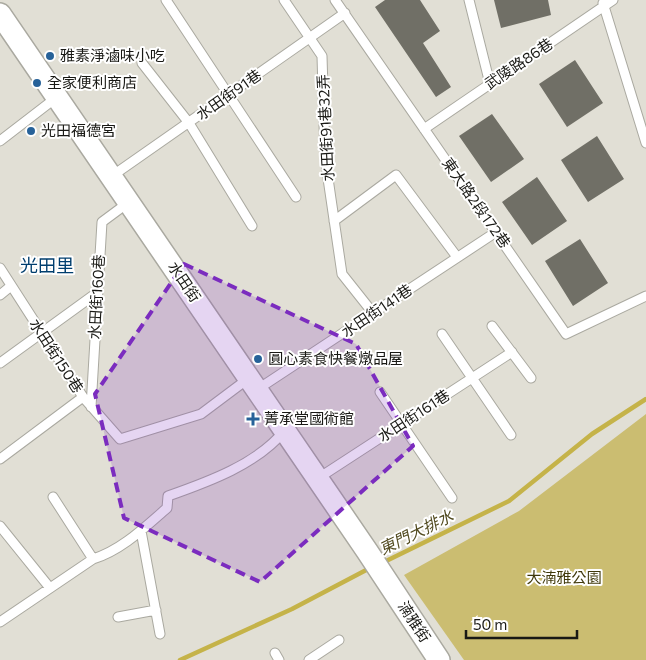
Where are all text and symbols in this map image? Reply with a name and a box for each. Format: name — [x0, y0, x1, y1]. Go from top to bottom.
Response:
street label: 武陵路86巷 — [481, 34, 556, 93]
place label: 雅素淨滷味小吃 — [60, 46, 165, 64]
marker: 雅素淨滷味小吃 — [44, 50, 56, 62]
street label: 水田街91巷 — [192, 65, 265, 123]
place label: 全家便利商店 — [47, 73, 137, 91]
street label: 水田街91巷32弄 — [313, 74, 337, 182]
marker: 全家便利商店 — [31, 77, 43, 89]
place label: 光田福德宮 — [41, 121, 116, 139]
marker: 光田福德宮 — [25, 125, 37, 137]
street label: 東大路2段172巷 — [439, 154, 515, 251]
district label: 光田里 — [20, 254, 74, 276]
street label: 水田街160巷 — [85, 254, 107, 340]
street label: 水田街 — [165, 258, 205, 305]
street label: 水田街141巷 — [338, 280, 415, 340]
street label: 水田街150巷 — [26, 315, 87, 396]
place label: 圓心素食快餐燉品屋 — [268, 349, 403, 367]
marker: 圓心素食快餐燉品屋 — [252, 353, 264, 365]
street label: 水田街161巷 — [374, 385, 453, 445]
place label: 菁承堂國術館 — [264, 409, 354, 427]
marker: 菁承堂國術館 — [246, 412, 260, 426]
water label: 東門大排水 — [376, 505, 457, 558]
park label: 大湳雅公園 — [526, 568, 602, 586]
street label: 湳雅街 — [395, 598, 435, 645]
scale bar — [466, 608, 577, 640]
text: 50 m — [473, 615, 507, 633]

